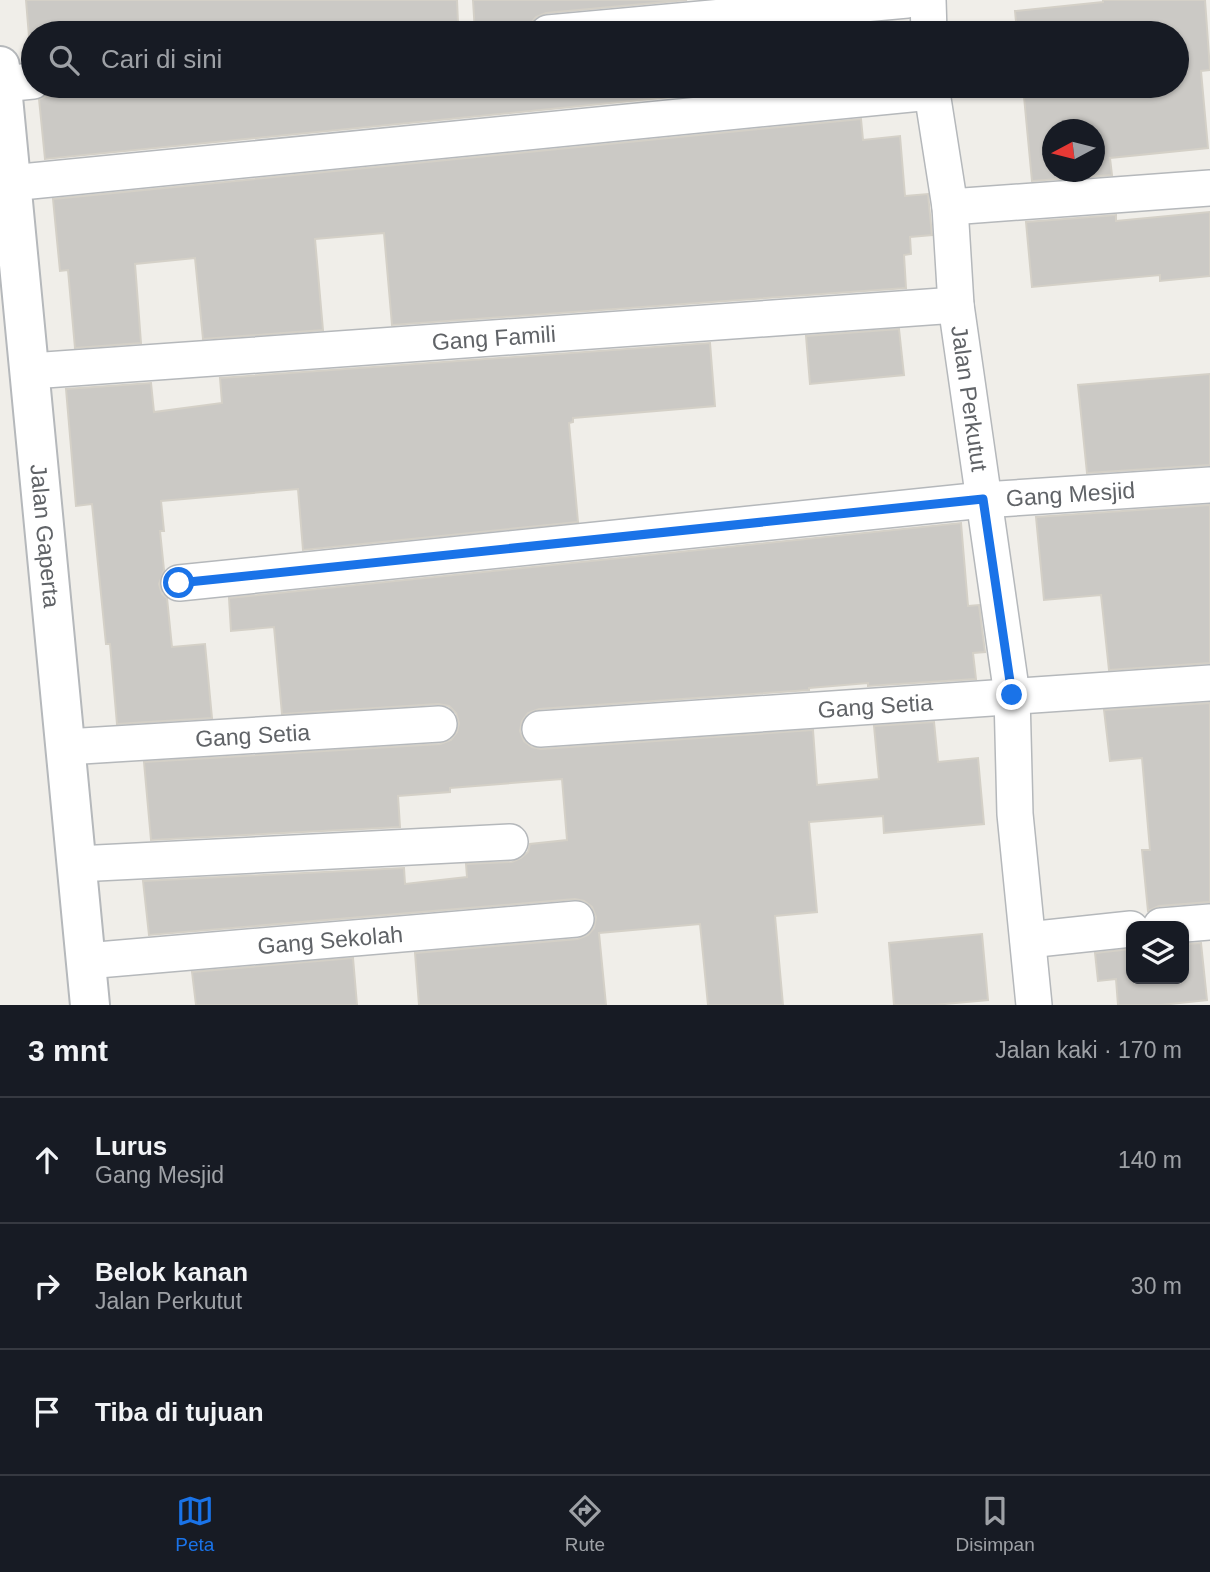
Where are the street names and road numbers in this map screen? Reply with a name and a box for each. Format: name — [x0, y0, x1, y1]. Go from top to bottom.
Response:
street label: Gang Famili — [431, 321, 557, 355]
street label: Jalan Perkutut — [946, 324, 993, 474]
street label: Jalan Gaperta — [25, 463, 65, 609]
street label: Gang Mesjid — [1005, 477, 1136, 511]
street label: Gang Setia — [817, 689, 934, 723]
street label: Gang Setia — [194, 719, 311, 752]
street label: Gang Sekolah — [256, 921, 404, 959]

